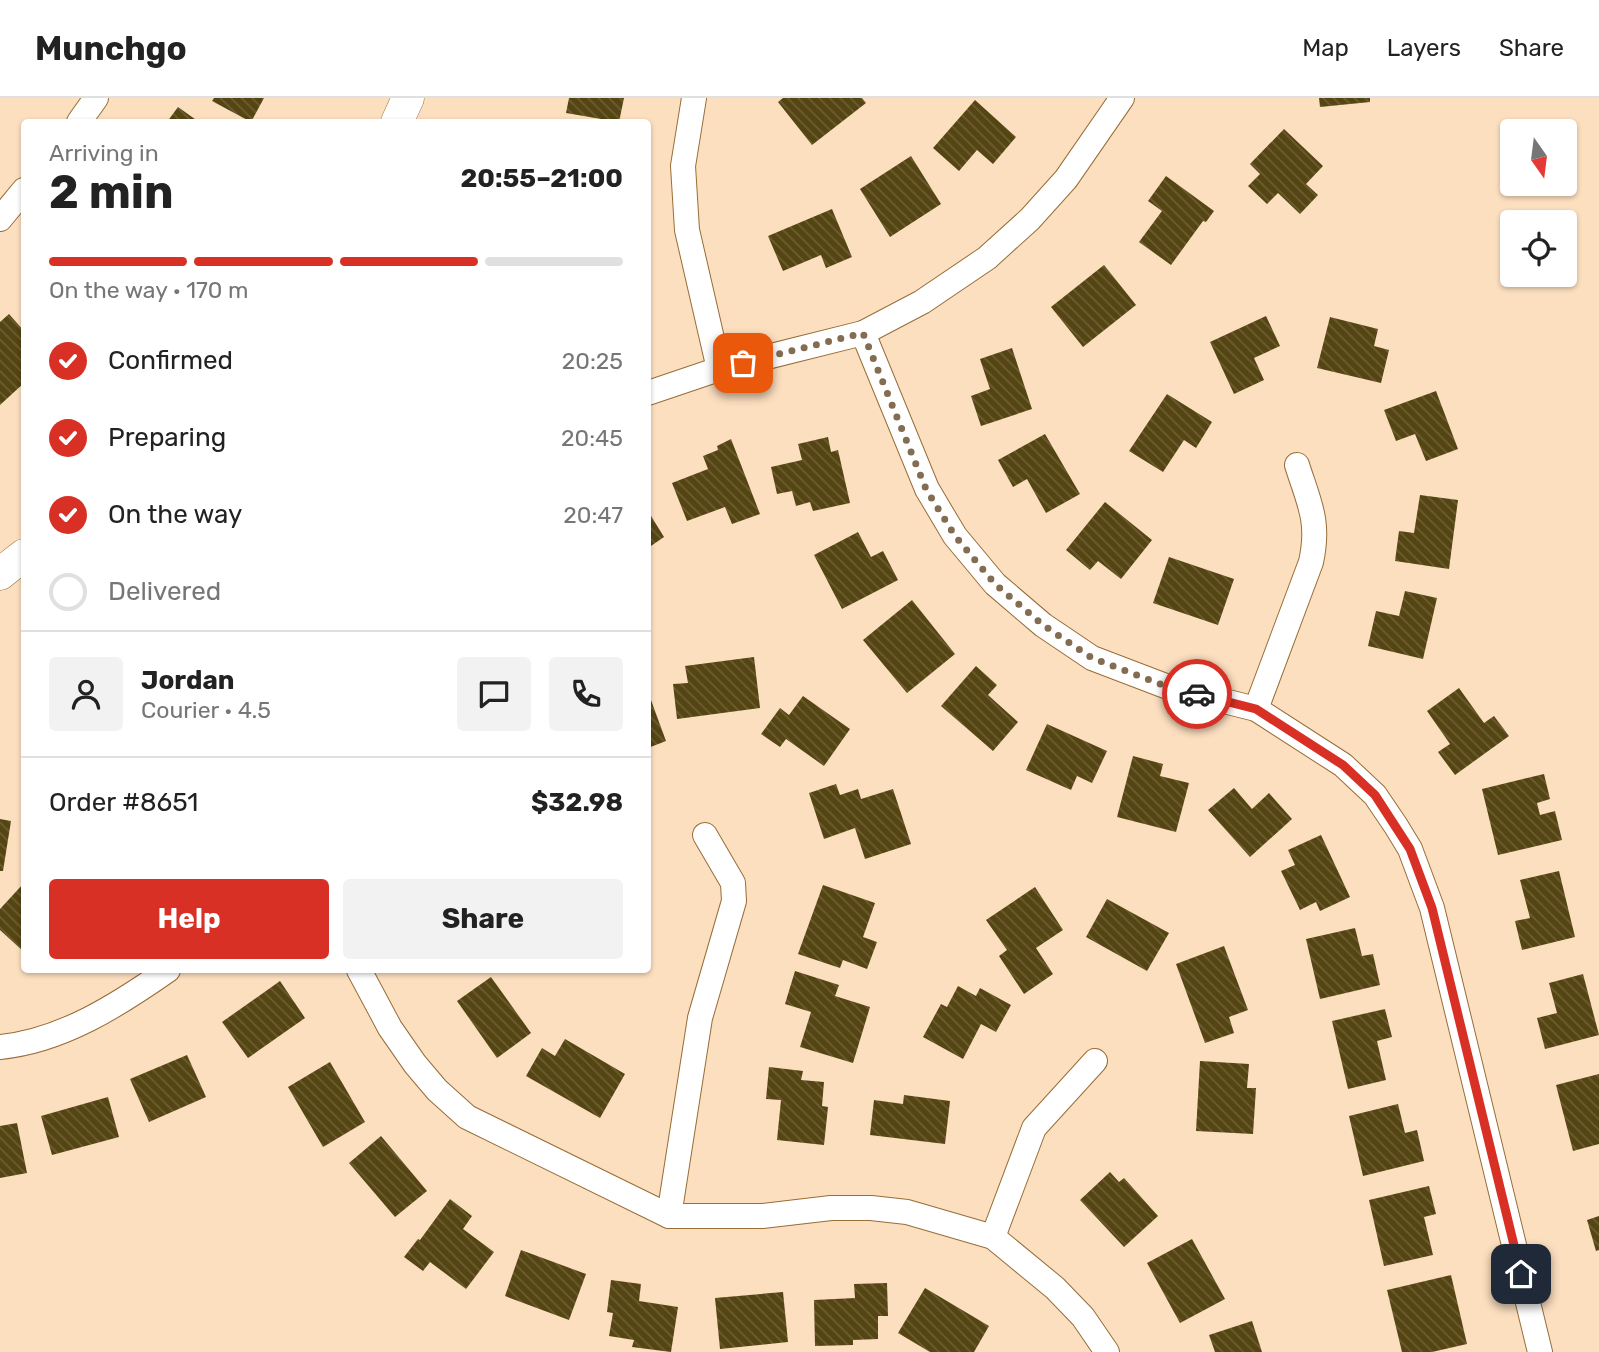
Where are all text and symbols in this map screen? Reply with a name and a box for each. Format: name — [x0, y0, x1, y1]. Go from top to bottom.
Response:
text: Munchgo — [35, 29, 187, 68]
text: Map — [1302, 34, 1349, 62]
text: Layers — [1387, 34, 1461, 62]
text: Share — [1499, 34, 1564, 62]
north arrow — [1500, 119, 1577, 196]
map controls — [1500, 119, 1577, 287]
text: Arriving in — [49, 139, 159, 167]
text: 20:55–21:00 — [460, 163, 623, 194]
text: 2 min — [49, 165, 174, 220]
button: locate — [1500, 210, 1577, 287]
text: On the way · 170 m — [49, 276, 248, 304]
pin — [713, 333, 773, 393]
icon: check — [49, 342, 87, 380]
icon: bag — [724, 344, 762, 382]
text: Confirmed — [108, 345, 233, 376]
text: 20:25 — [562, 347, 623, 375]
icon: check — [49, 419, 87, 457]
text: Preparing — [108, 422, 226, 453]
text: 20:45 — [561, 424, 623, 452]
icon: check — [49, 496, 87, 534]
text: On the way — [108, 499, 242, 530]
text: 20:47 — [563, 501, 623, 529]
text: Delivered — [108, 576, 221, 607]
button: person — [49, 657, 123, 731]
button: chat — [457, 657, 531, 731]
button: phone — [549, 657, 623, 731]
courier — [1162, 659, 1232, 729]
text: Jordan — [141, 665, 234, 696]
icon: car — [1178, 675, 1216, 713]
text: Courier · 4.5 — [141, 696, 271, 724]
text: Order #8651 — [49, 787, 198, 818]
text: $32.98 — [531, 787, 623, 818]
button: Help — [49, 879, 329, 959]
button: Share — [343, 879, 623, 959]
pin — [1491, 1244, 1551, 1304]
icon: home — [1502, 1255, 1540, 1293]

